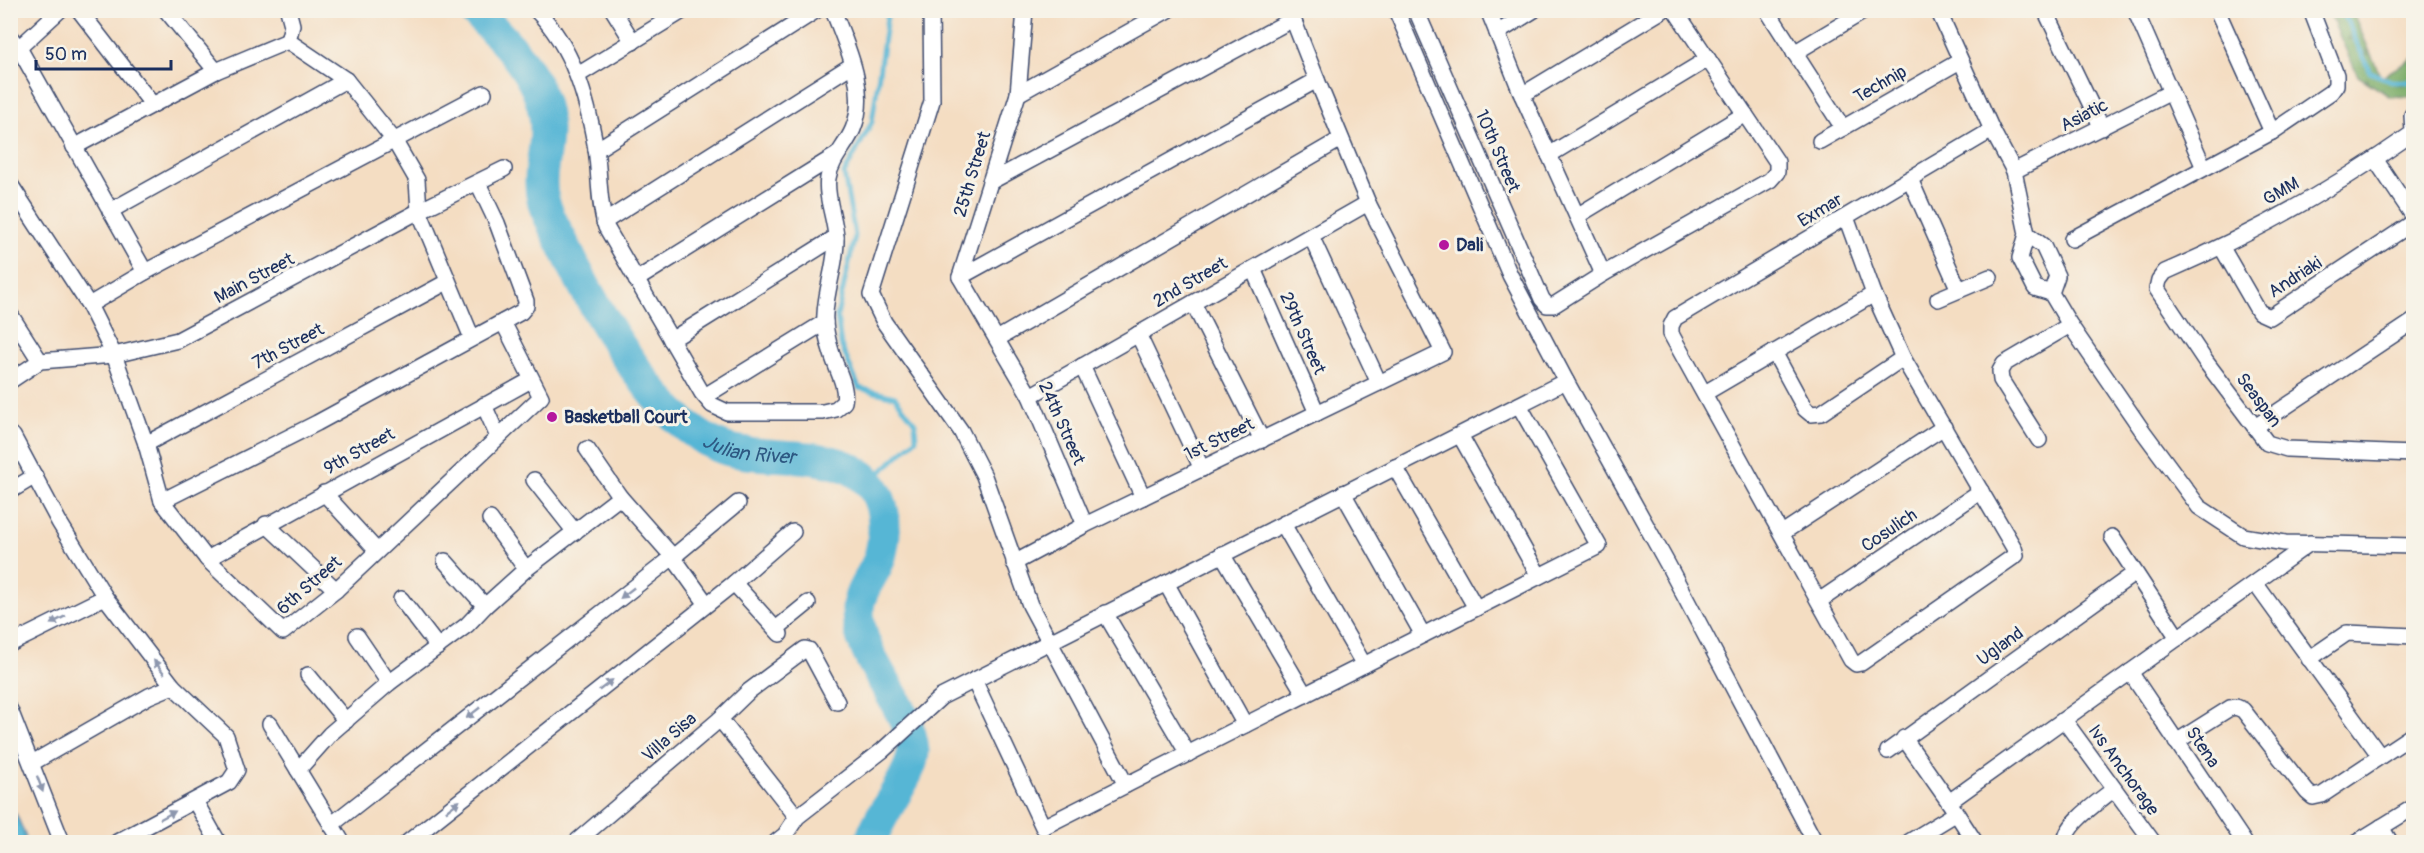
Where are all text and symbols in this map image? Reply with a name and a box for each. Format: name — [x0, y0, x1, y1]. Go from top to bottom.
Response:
scale bar — [36, 33, 171, 71]
text: 50 m — [45, 43, 87, 66]
street label: Technip — [1850, 60, 1911, 109]
street label: Asiatic — [2057, 94, 2112, 137]
street label: 10th Street — [1470, 106, 1526, 197]
street label: 25th Street — [949, 128, 997, 220]
street label: GMM — [2259, 172, 2303, 211]
street label: Exmar — [1794, 188, 1847, 233]
place label: Dali — [1456, 234, 1483, 257]
marker: Dali — [1437, 238, 1451, 252]
street label: Main Street — [210, 247, 299, 309]
street label: 2nd Street — [1149, 252, 1232, 313]
street label: Andriaki — [2264, 252, 2326, 303]
street label: 29th Street — [1274, 288, 1331, 379]
street label: 7th Street — [248, 318, 329, 375]
street label: Seaspan — [2231, 368, 2287, 432]
street label: 24th Street — [1033, 378, 1090, 469]
place label: Basketball Court — [564, 406, 688, 429]
marker: Basketball Court — [545, 410, 559, 424]
street label: 1st Street — [1180, 412, 1259, 466]
street label: 9th Street — [320, 422, 399, 480]
water label: Julian River — [698, 428, 799, 470]
street label: Cosulich — [1857, 503, 1922, 557]
street label: 6th Street — [272, 550, 347, 620]
one-way arrow — [619, 587, 635, 599]
one-way arrow — [49, 616, 66, 625]
street label: Ugland — [1972, 622, 2028, 671]
one-way arrow — [153, 659, 165, 674]
one-way arrow — [598, 678, 614, 691]
one-way arrow — [466, 707, 481, 719]
street label: Villa Sisa — [637, 707, 701, 767]
street label: Ivs Anchorage — [2083, 720, 2164, 820]
street label: Stena — [2181, 722, 2225, 772]
one-way arrow — [36, 775, 46, 793]
one-way arrow — [446, 801, 461, 813]
one-way arrow — [160, 810, 177, 820]

